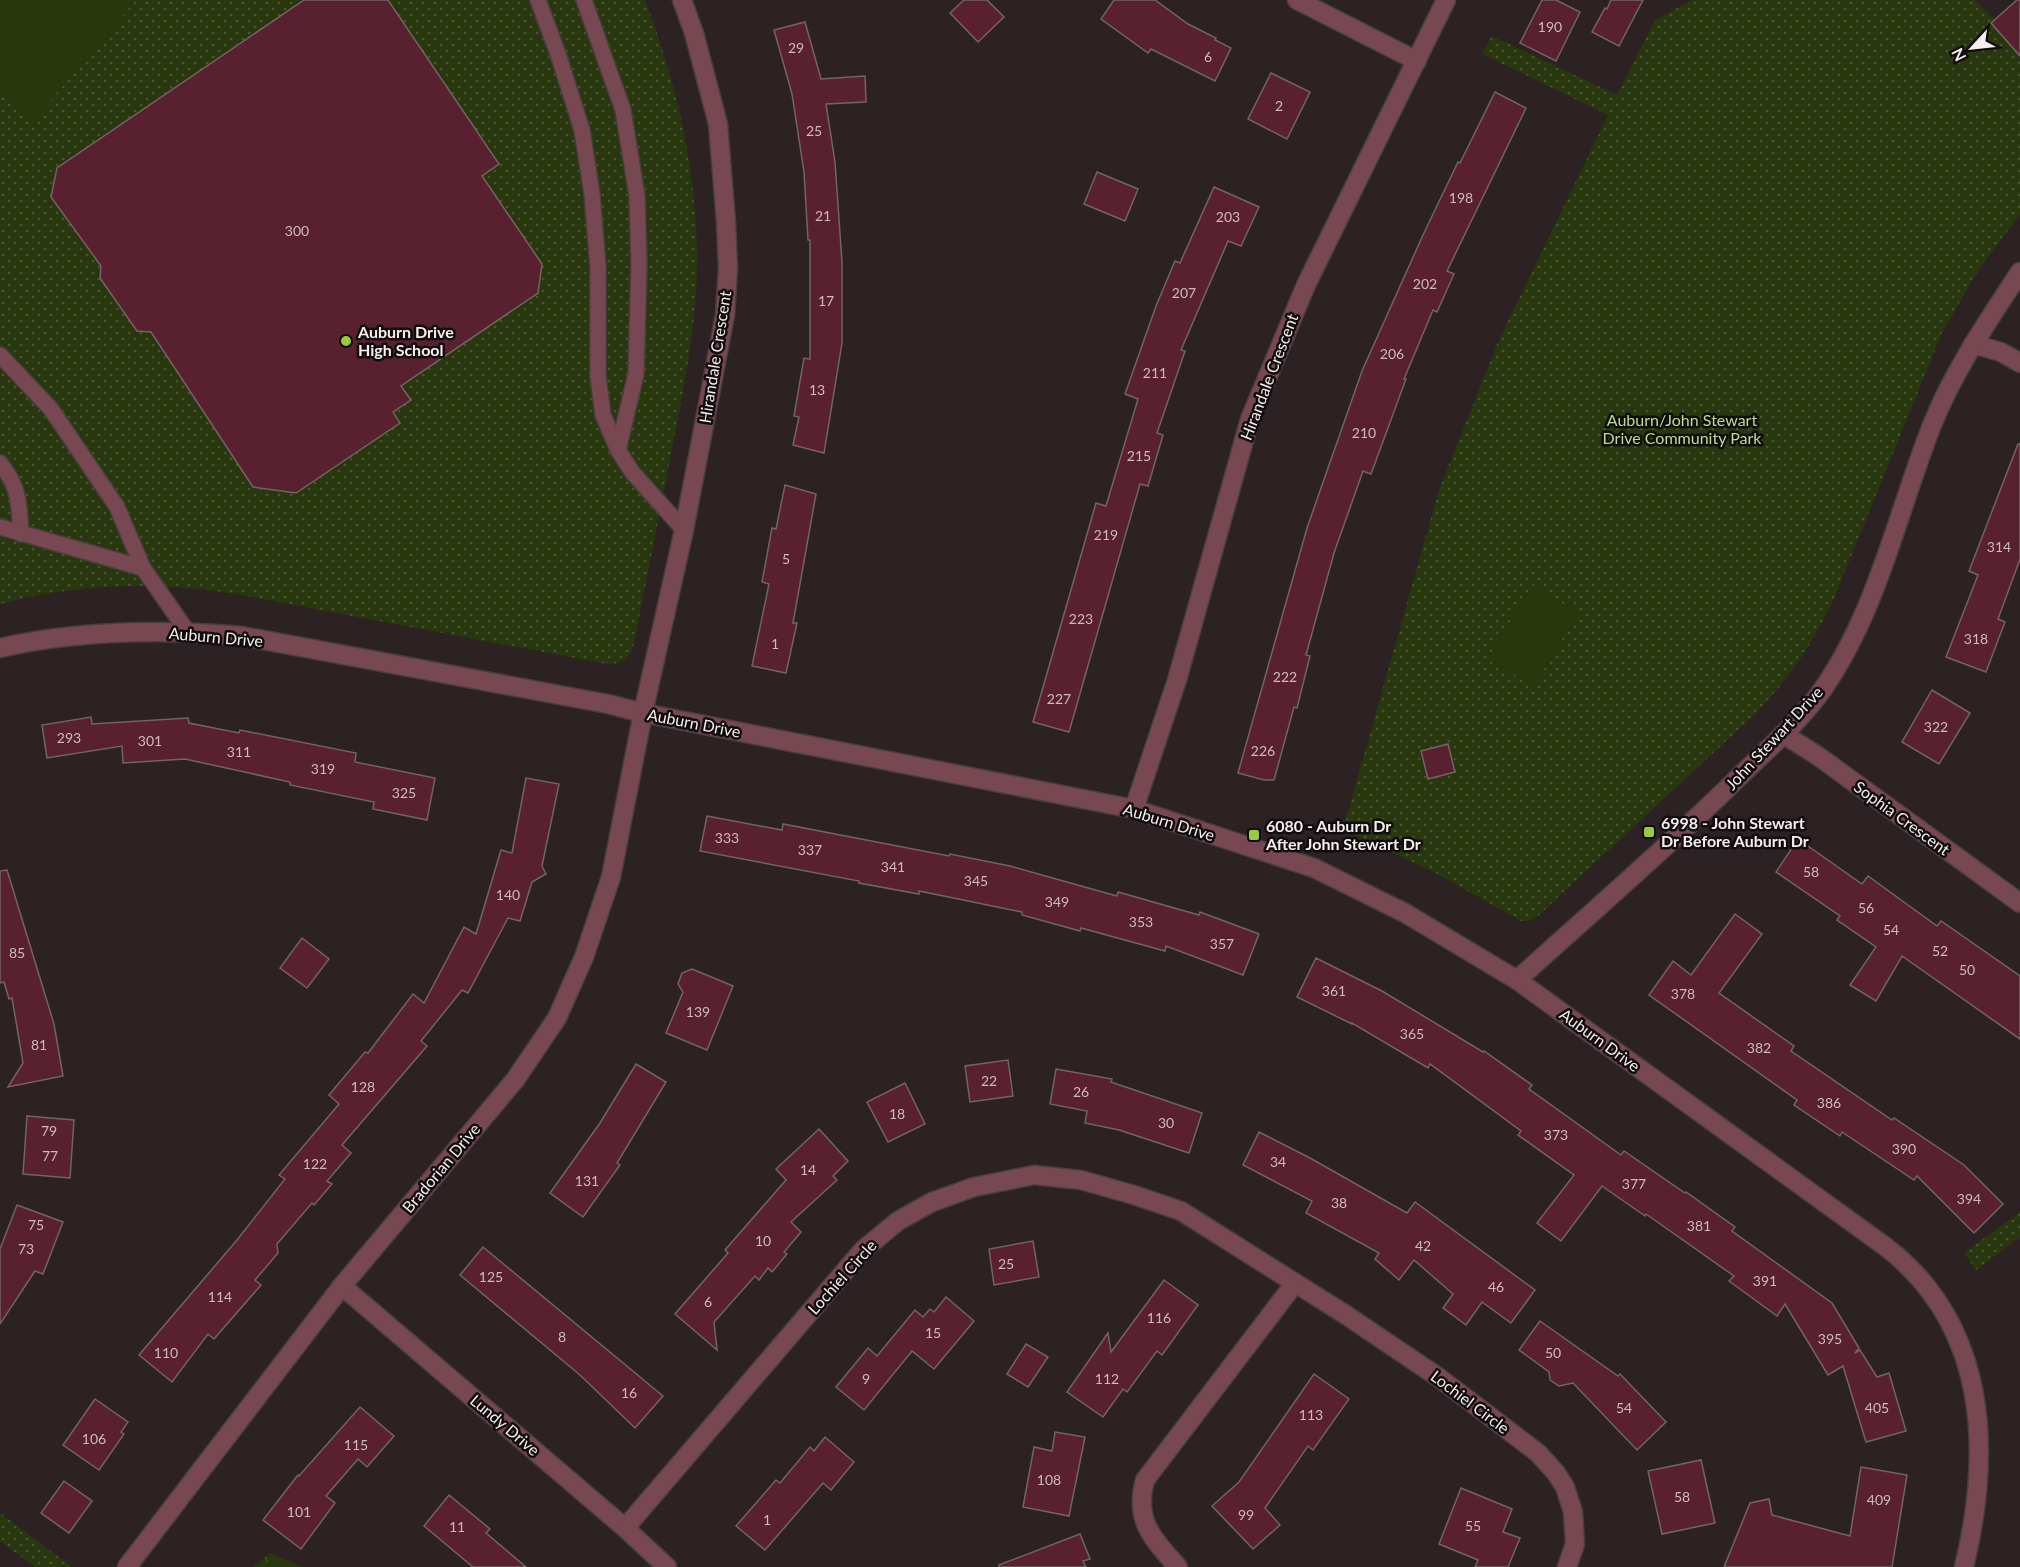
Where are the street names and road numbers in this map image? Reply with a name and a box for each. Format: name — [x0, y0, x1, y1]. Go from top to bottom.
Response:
street label: Hirandale Crescent — [695, 289, 734, 424]
street label: Hirandale Crescent — [1236, 311, 1301, 443]
street label: Auburn Drive — [168, 623, 264, 650]
street label: John Stewart Drive — [1721, 682, 1826, 793]
street label: Auburn Drive — [646, 704, 742, 741]
street label: Sophia Crescent — [1851, 777, 1954, 859]
street label: Auburn Drive — [1121, 799, 1217, 844]
street label: Auburn Drive — [1557, 1004, 1644, 1075]
street label: Bradorian Drive — [398, 1119, 483, 1216]
street label: Lochiel Circle — [803, 1236, 880, 1318]
street label: Lochiel Circle — [1427, 1366, 1513, 1437]
street label: Lundy Drive — [467, 1390, 544, 1459]

